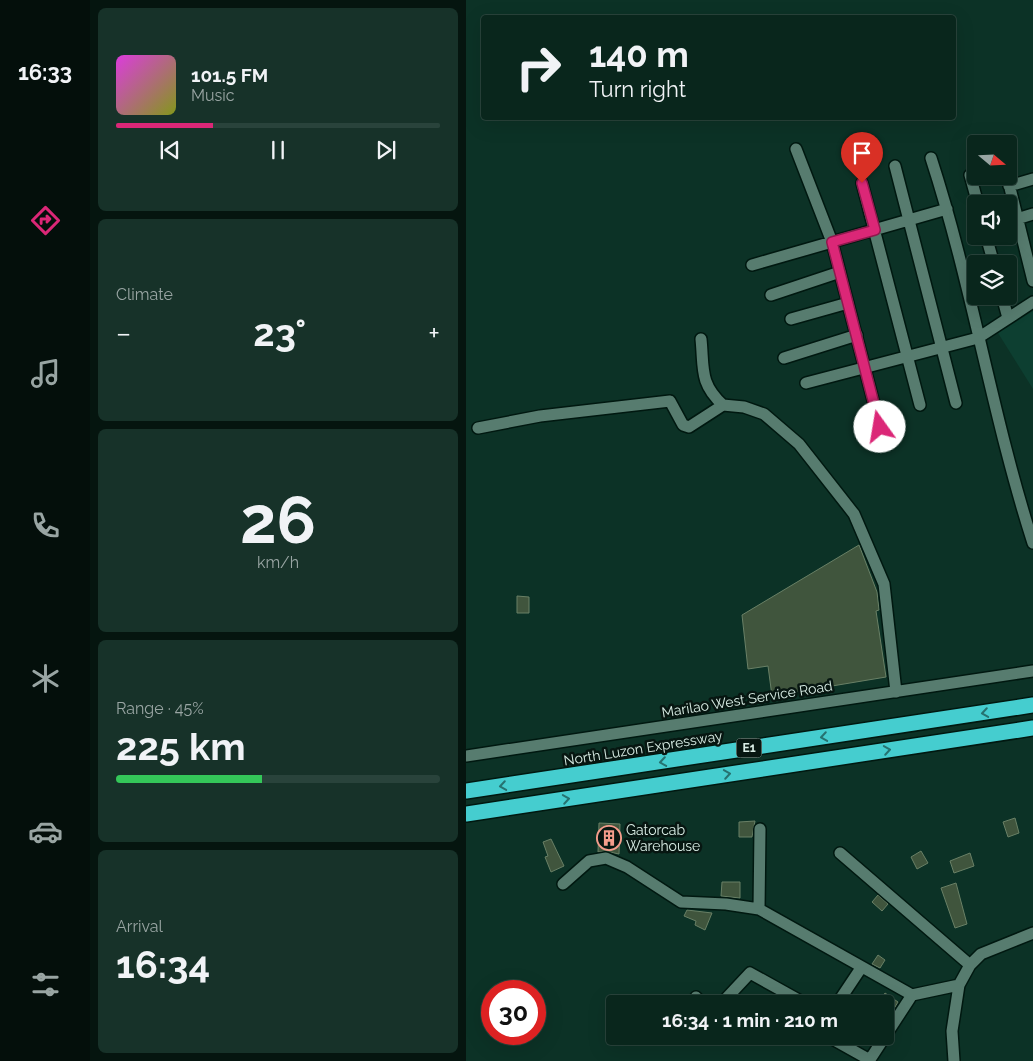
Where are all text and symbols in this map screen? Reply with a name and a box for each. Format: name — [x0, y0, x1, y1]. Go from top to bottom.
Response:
text: 140 m — [589, 34, 689, 75]
icon: right — [506, 35, 571, 100]
text: 16:33 — [18, 59, 72, 85]
text: 101.5 FM — [191, 64, 268, 86]
text: Turn right — [589, 76, 686, 102]
text: Music — [191, 86, 235, 105]
pin — [841, 132, 883, 183]
north arrow — [967, 135, 1017, 185]
map controls — [967, 135, 1017, 305]
icon: previous — [156, 136, 184, 164]
icon: pause — [264, 136, 292, 164]
icon: next — [372, 136, 400, 164]
icon: arrive — [848, 139, 876, 167]
button: sound — [967, 195, 1017, 245]
icon: directions — [28, 203, 63, 238]
button: layers — [967, 255, 1017, 305]
text: Climate — [116, 285, 173, 304]
text: 23° — [253, 310, 306, 355]
text: − — [116, 317, 131, 350]
text: + — [428, 317, 440, 350]
icon: music — [28, 356, 63, 391]
position arrow — [853, 400, 905, 452]
text: 26 — [240, 482, 316, 558]
icon: phone — [28, 508, 63, 543]
text: km/h — [257, 553, 299, 572]
icon: climate — [28, 661, 63, 696]
street label: Marilao West Service Road — [660, 678, 834, 720]
text: Range · 45% — [116, 699, 204, 718]
one-way arrow — [980, 707, 989, 717]
text: 225 km — [116, 724, 246, 769]
street label: North Luzon Expressway — [563, 727, 724, 768]
one-way arrow — [820, 732, 828, 742]
road number: E1 — [736, 738, 762, 758]
one-way arrow — [884, 745, 892, 756]
one-way arrow — [659, 756, 668, 766]
one-way arrow — [722, 770, 731, 780]
one-way arrow — [498, 780, 506, 791]
one-way arrow — [562, 794, 570, 804]
icon: car — [28, 814, 63, 849]
place label: Gatorcab Warehouse — [626, 822, 700, 854]
building icon: Gatorcab Warehouse — [596, 825, 622, 851]
text: Arrival — [116, 917, 163, 936]
text: 16:34 — [116, 942, 210, 987]
icon: filters — [28, 967, 63, 1002]
speed limit sign: 30 — [481, 980, 546, 1045]
text: 16:34 · 1 min · 210 m — [662, 1009, 838, 1031]

